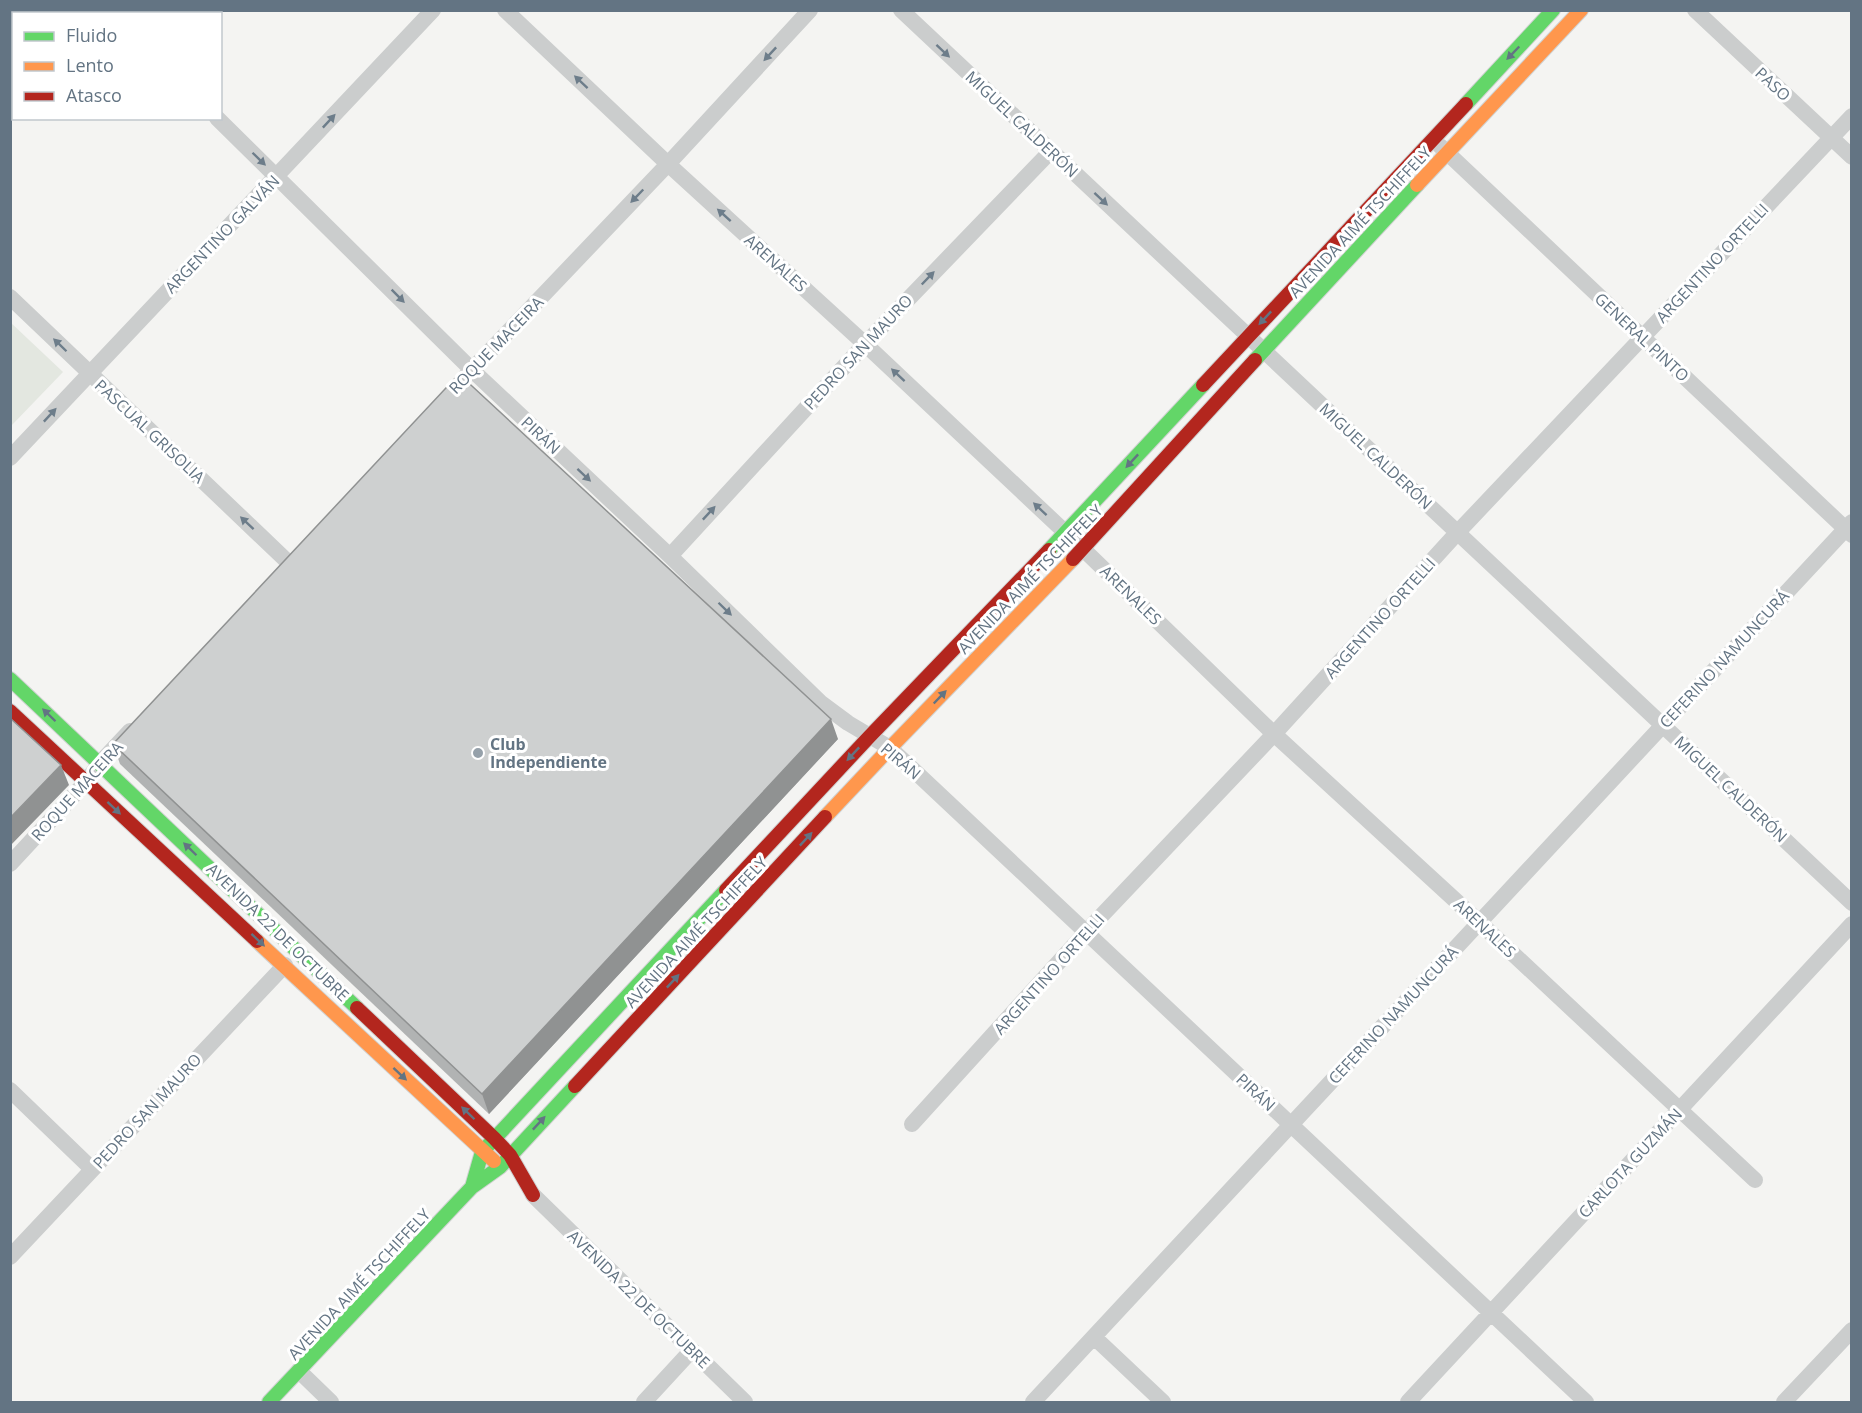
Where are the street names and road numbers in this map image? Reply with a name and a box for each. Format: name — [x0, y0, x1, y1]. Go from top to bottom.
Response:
street label: PASO — [1751, 62, 1795, 106]
street label: MIGUEL CALDERÓN — [961, 66, 1083, 182]
street label: AVENIDA AIMÉ TSCHIFFELY — [1284, 141, 1436, 302]
street label: ARGENTINO GALVÁN — [160, 170, 284, 298]
street label: ARGENTINO ORTELLI — [1651, 199, 1773, 327]
street label: ARENALES — [740, 229, 812, 297]
street label: GENERAL PINTO — [1590, 288, 1694, 386]
street label: PEDRO SAN MAURO — [799, 290, 917, 414]
street label: ROQUE MACEIRA — [444, 291, 549, 398]
street label: PASCUAL GRISOLIA — [90, 374, 210, 488]
street label: MIGUEL CALDERÓN — [1315, 398, 1437, 514]
street label: PIRÁN — [517, 411, 565, 459]
street label: AVENIDA AIMÉ TSCHIFFELY — [953, 500, 1107, 658]
street label: ARGENTINO ORTELLI — [1320, 553, 1440, 683]
street label: ARENALES — [1096, 560, 1167, 630]
street label: CEFERINO NAMUNCURÁ — [1654, 585, 1794, 733]
street label: MIGUEL CALDERÓN — [1670, 731, 1792, 847]
street label: ROQUE MACEIRA — [26, 736, 128, 846]
street label: PIRÁN — [876, 738, 926, 784]
street label: AVENIDA AIMÉ TSCHIFFELY — [620, 851, 772, 1012]
street label: AVENIDA 22 DE OCTUBRE — [202, 858, 354, 1006]
street label: ARENALES — [1449, 894, 1521, 962]
street label: ARGENTINO ORTELLI — [989, 909, 1109, 1039]
street label: CEFERINO NAMUNCURÁ — [1323, 941, 1463, 1089]
street label: PEDRO SAN MAURO — [88, 1049, 206, 1173]
street label: PIRÁN — [1232, 1068, 1280, 1116]
street label: CARLOTA GUZMÁN — [1573, 1103, 1687, 1223]
street label: AVENIDA AIMÉ TSCHIFFELY — [283, 1203, 435, 1364]
street label: AVENIDA 22 DE OCTUBRE — [563, 1225, 715, 1373]

